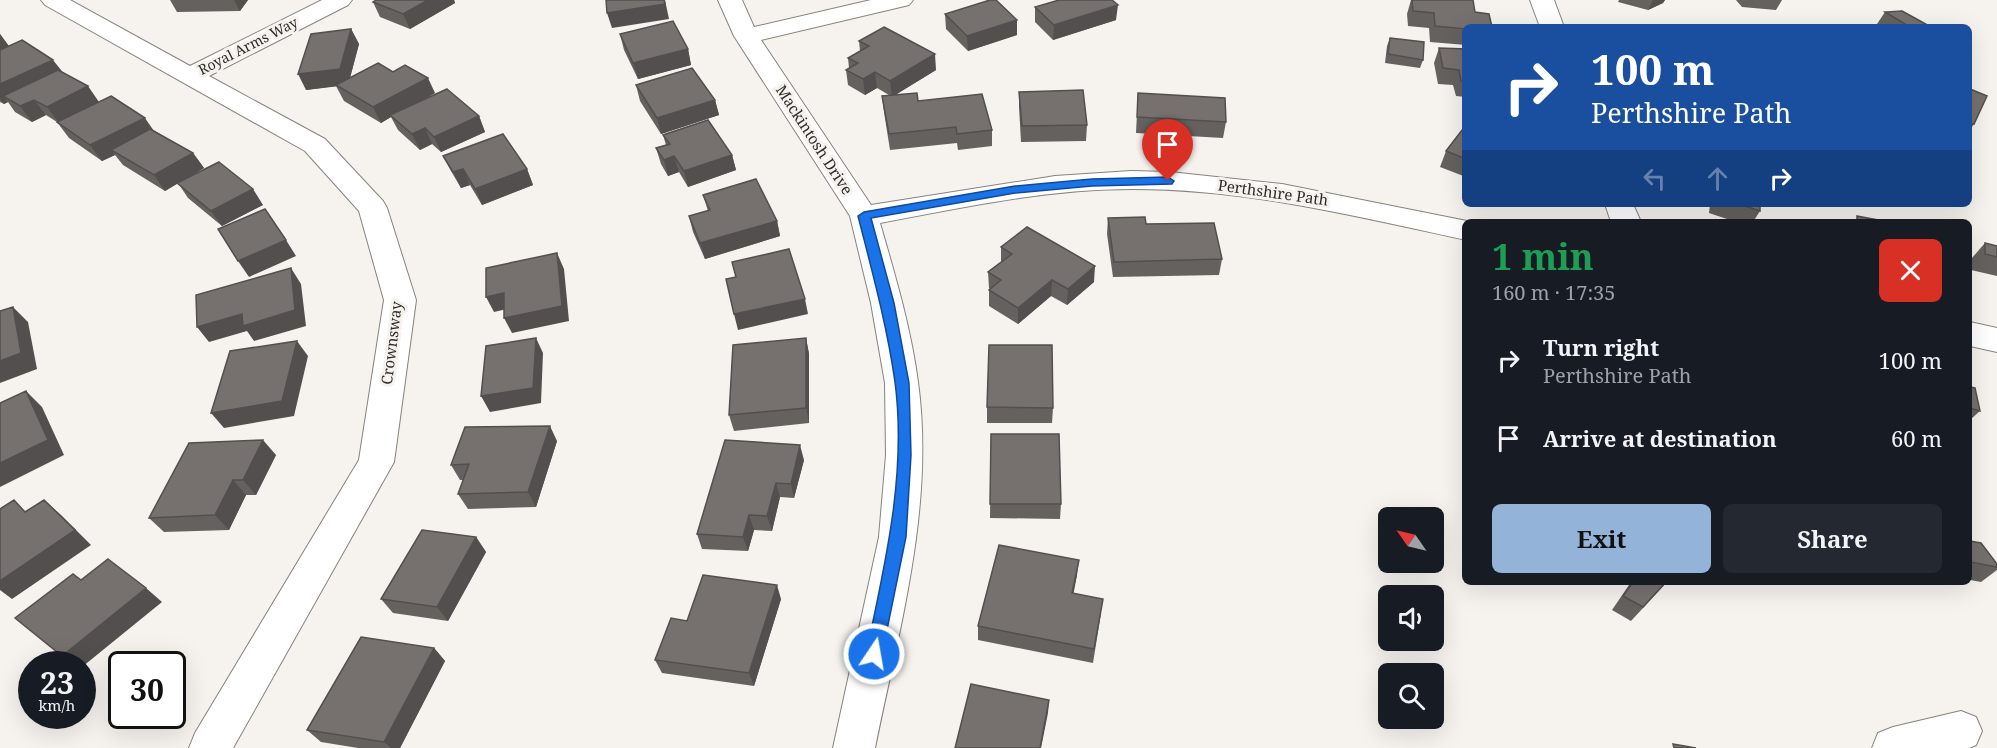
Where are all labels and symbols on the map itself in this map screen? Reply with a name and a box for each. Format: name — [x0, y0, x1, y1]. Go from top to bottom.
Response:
street label: Royal Arms Way — [195, 12, 301, 79]
street label: Mackintosh Drive — [772, 81, 858, 198]
pin — [1142, 119, 1193, 181]
street label: Perthshire Path — [1217, 174, 1330, 210]
street label: Crownsway — [376, 300, 406, 386]
north arrow — [1378, 507, 1444, 573]
position arrow — [842, 622, 906, 686]
speed limit sign: 30 — [108, 651, 186, 729]

